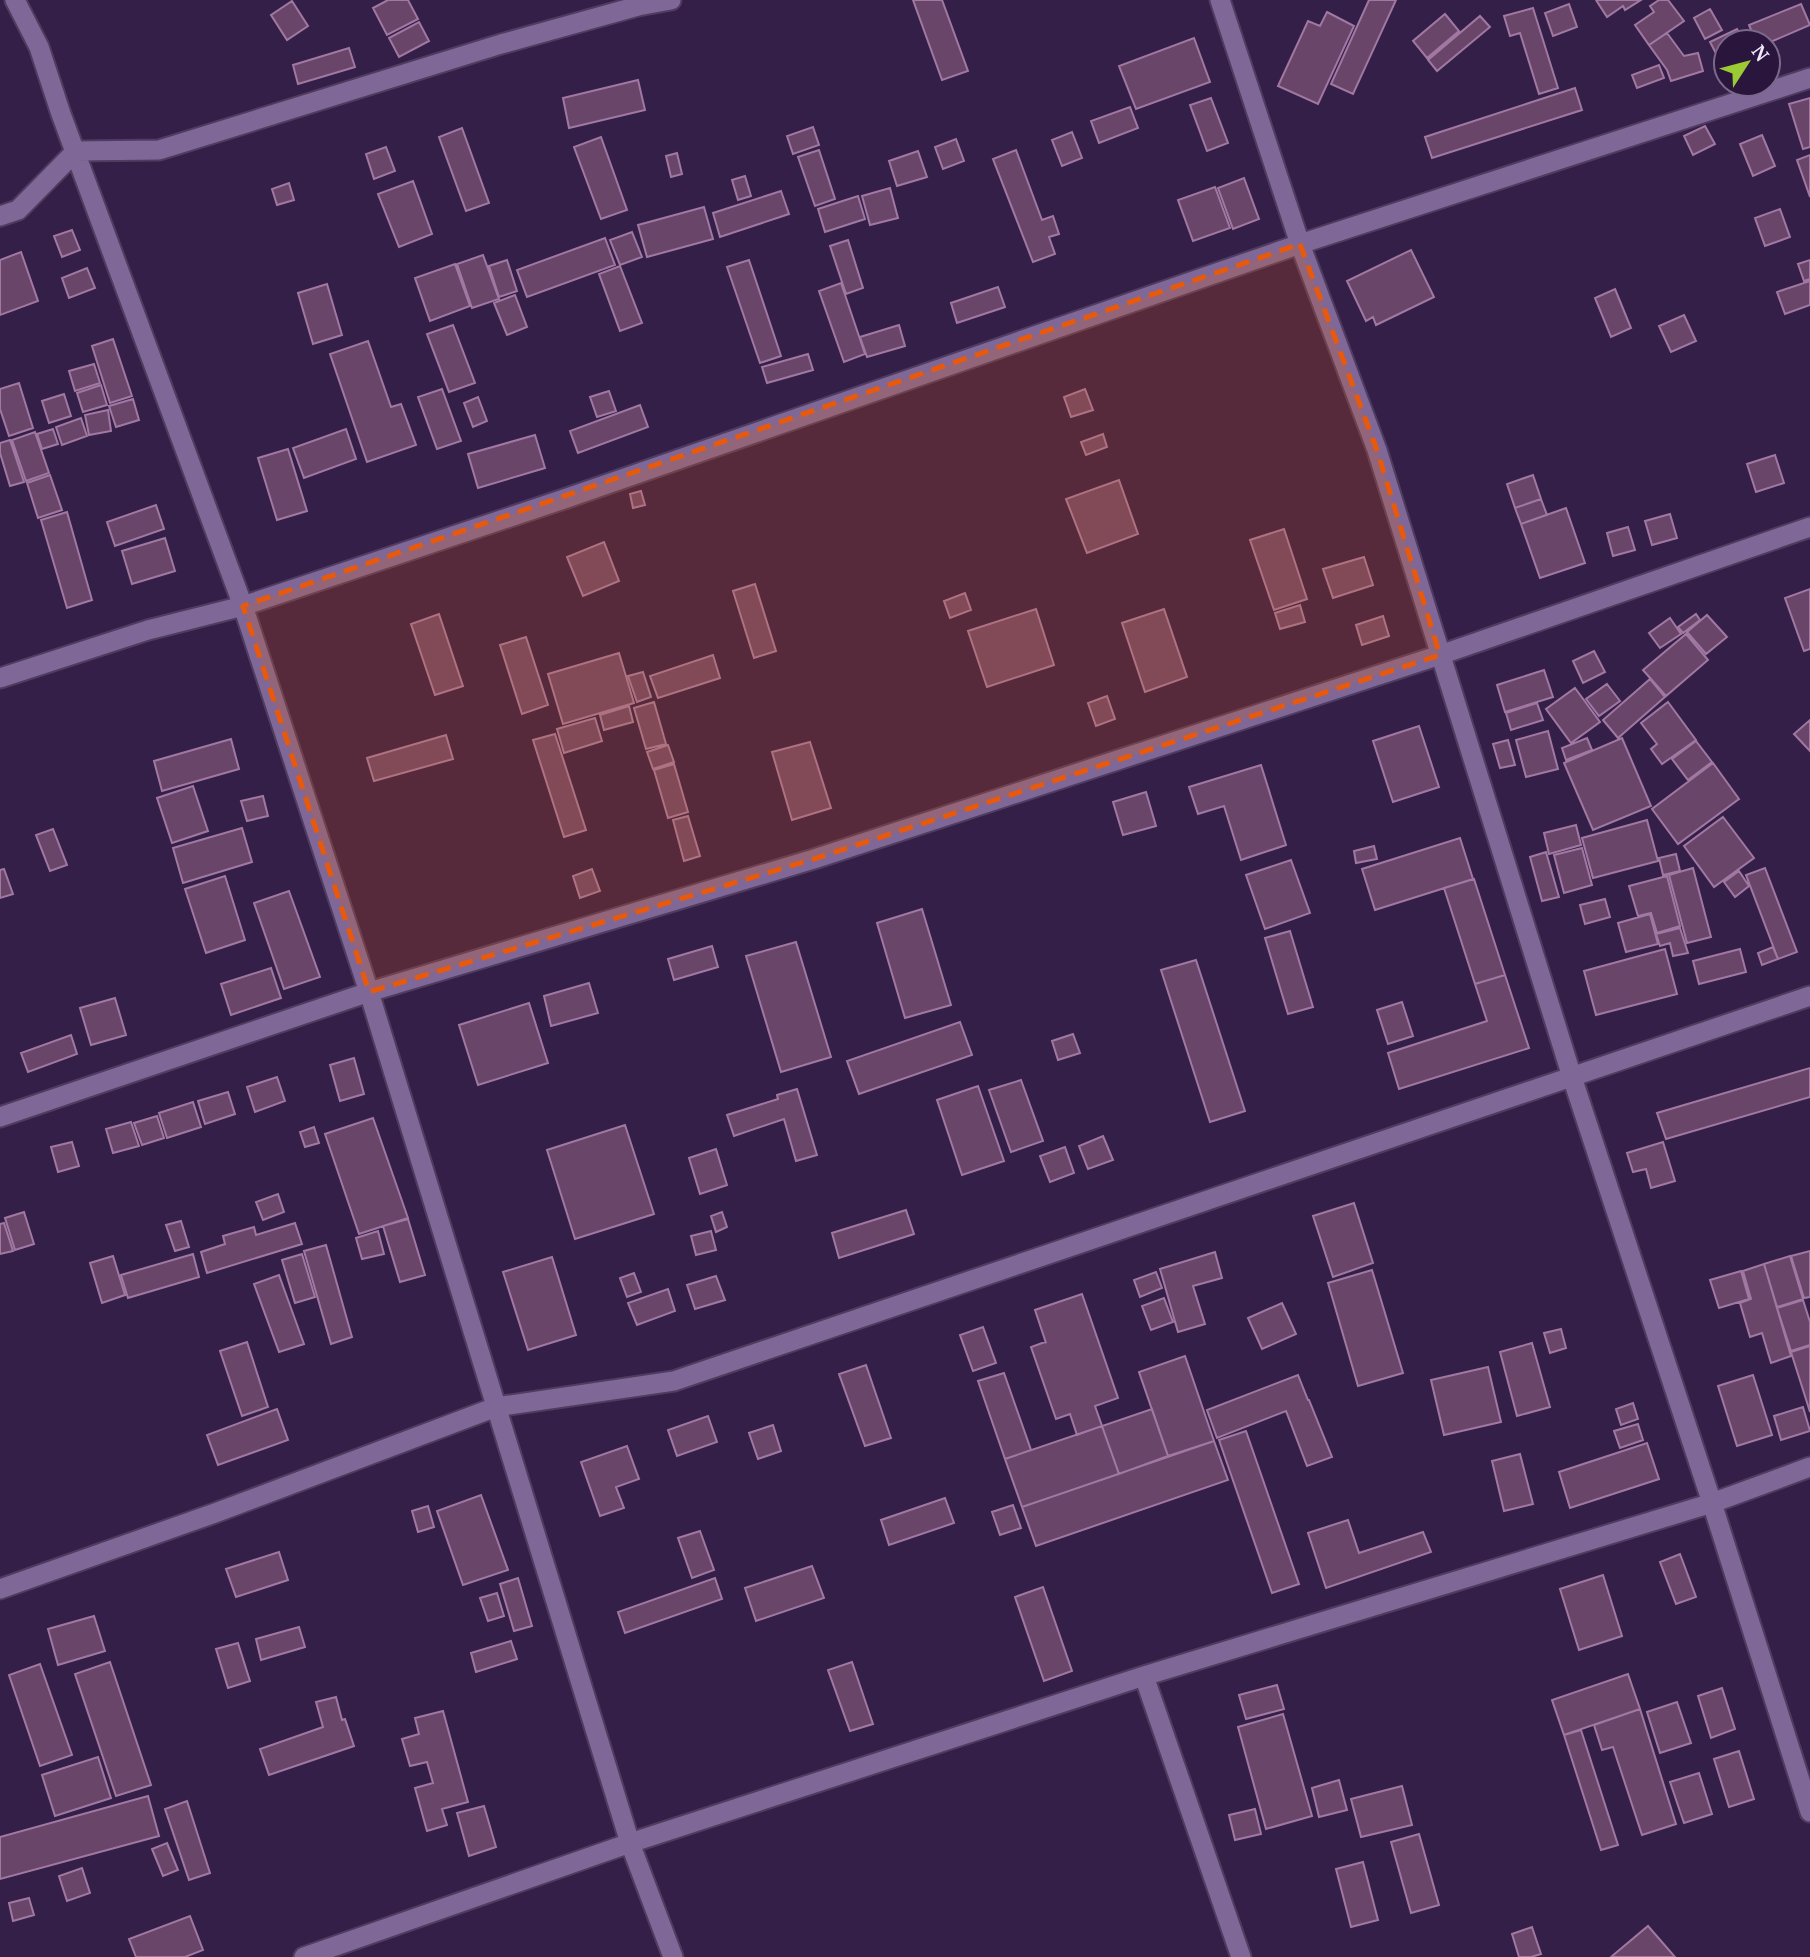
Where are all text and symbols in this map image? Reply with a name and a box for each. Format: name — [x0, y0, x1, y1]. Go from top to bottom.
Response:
north arrow — [1712, 28, 1782, 98]
text: N — [1747, 40, 1776, 66]

